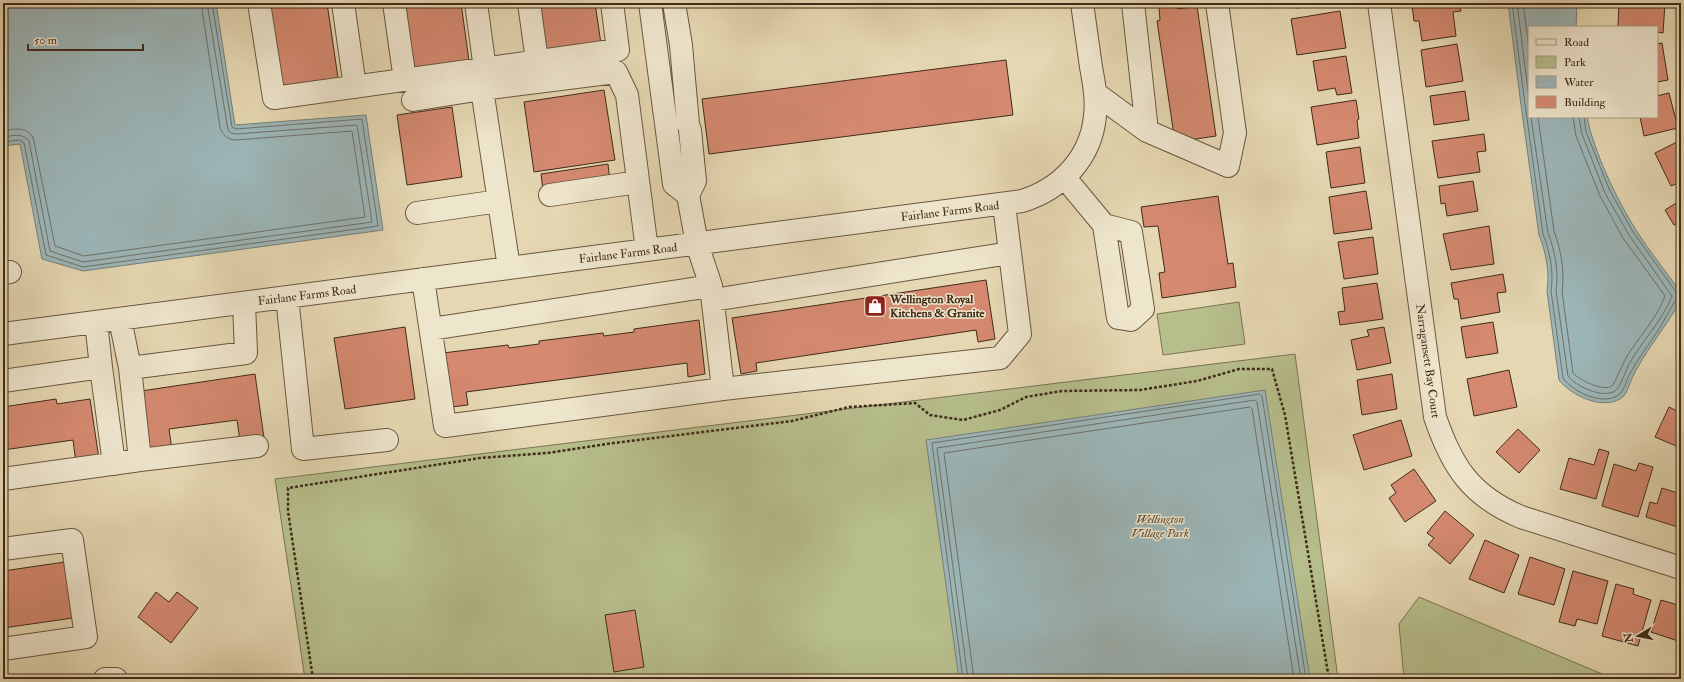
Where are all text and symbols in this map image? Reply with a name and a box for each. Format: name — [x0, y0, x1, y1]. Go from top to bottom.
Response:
scale bar — [28, 26, 143, 52]
legend — [1528, 26, 1658, 118]
text: 50 m — [34, 33, 58, 48]
text: Road — [1564, 35, 1589, 50]
text: Park — [1564, 55, 1586, 70]
text: Water — [1563, 75, 1594, 90]
text: Building — [1564, 95, 1607, 110]
street label: Fairlane Farms Road — [900, 198, 1000, 225]
street label: Fairlane Farms Road — [578, 240, 678, 267]
street label: Fairlane Farms Road — [257, 282, 357, 309]
place label: Wellington Royal Kitchens & Granite — [889, 292, 986, 321]
shop icon: Wellington Royal Kitchens & Granite — [862, 293, 888, 319]
street label: Narragansett Bay Court — [1412, 303, 1443, 419]
park label: Wellington Village Park — [1131, 512, 1189, 541]
north arrow — [1618, 616, 1658, 656]
text: N — [1621, 631, 1636, 645]

